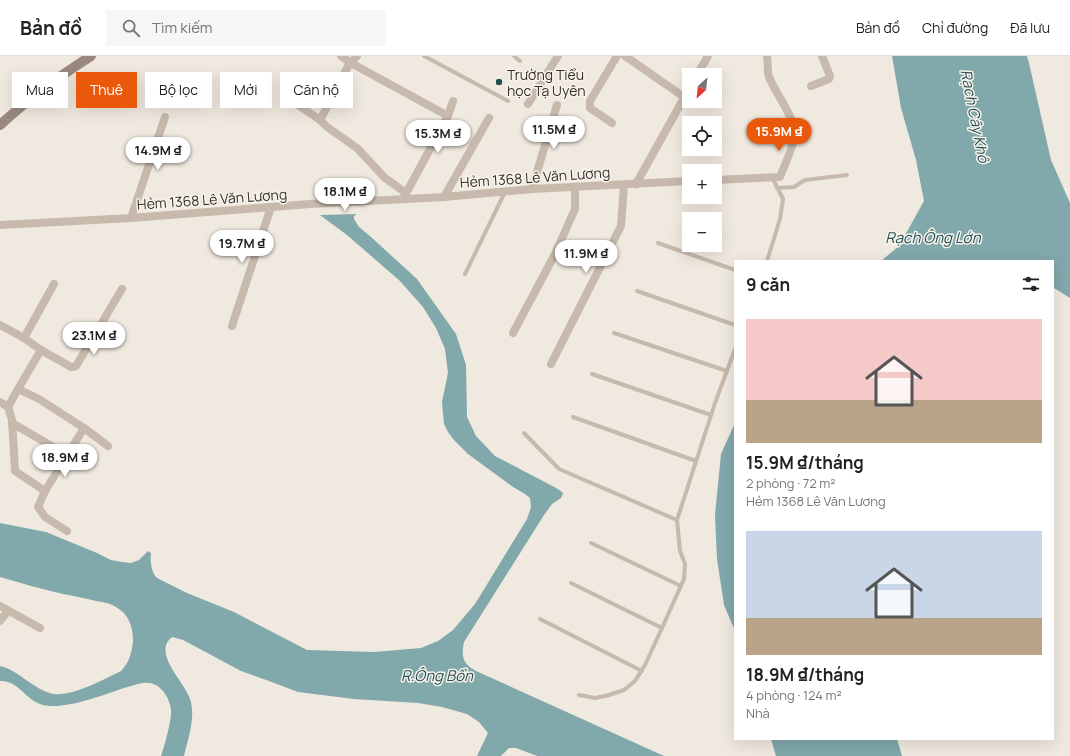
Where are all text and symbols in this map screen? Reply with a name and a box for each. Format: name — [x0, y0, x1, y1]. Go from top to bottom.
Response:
search box — [106, 10, 386, 46]
text: Bản đồ — [20, 15, 82, 41]
icon: search — [120, 17, 142, 39]
text: Tìm kiếm — [152, 17, 212, 38]
text: Bản đồ — [856, 18, 900, 37]
text: Chỉ đường — [922, 18, 988, 37]
text: Đã lưu — [1010, 18, 1050, 37]
place label: Trường Tiểu học Tạ Uyên — [507, 65, 586, 100]
north arrow — [682, 68, 722, 108]
map controls — [682, 68, 722, 252]
water label: Rạch Cây Khô — [956, 68, 995, 165]
chip: Mua — [12, 72, 68, 108]
chip: Thuê — [76, 72, 137, 108]
chip: Bộ lọc — [145, 72, 212, 108]
chip: Mới — [220, 72, 272, 108]
chip: Căn hộ — [280, 72, 353, 108]
marker: Trường Tiểu học Tạ Uyên — [494, 77, 504, 87]
pin: 11.5M ₫ — [517, 116, 591, 150]
button: locate — [682, 116, 722, 156]
pin: 15.9M ₫ — [742, 118, 816, 152]
pin: 15.3M ₫ — [401, 120, 475, 154]
text: 11.5M ₫ — [532, 120, 576, 138]
text: 15.9M ₫ — [755, 122, 803, 140]
text: 15.3M ₫ — [415, 124, 461, 142]
pin: 14.9M ₫ — [121, 137, 195, 171]
text: 14.9M ₫ — [134, 141, 182, 159]
street label: Hẻm 1368 Lê Văn Lương — [459, 162, 611, 192]
button: + — [682, 164, 722, 204]
pin: 18.1M ₫ — [308, 178, 382, 212]
text: 18.1M ₫ — [323, 182, 367, 200]
street label: Hẻm 1368 Lê Văn Lương — [136, 184, 288, 214]
button: − — [682, 212, 722, 252]
water label: Rạch Ông Lớn — [885, 227, 982, 248]
pin: 19.7M ₫ — [205, 230, 279, 264]
text: 19.7M ₫ — [219, 234, 265, 252]
pin: 11.9M ₫ — [549, 240, 623, 274]
text: 11.9M ₫ — [564, 244, 608, 262]
text: 9 căn — [746, 273, 790, 296]
icon: filters — [1020, 273, 1042, 295]
pin: 23.1M ₫ — [57, 322, 131, 356]
text: 23.1M ₫ — [71, 326, 117, 344]
icon: home — [858, 345, 930, 417]
pin: 18.9M ₫ — [28, 444, 102, 478]
text: 18.9M ₫ — [41, 448, 89, 466]
text: 15.9M ₫/tháng — [746, 451, 864, 474]
text: 2 phòng · 72 m² — [746, 474, 835, 492]
text: Hẻm 1368 Lê Văn Lương — [746, 492, 886, 510]
icon: home — [858, 557, 930, 629]
text: 18.9M ₫/tháng — [746, 663, 864, 686]
water label: R.Ông Bổn — [401, 665, 474, 686]
text: 4 phòng · 124 m² — [746, 686, 842, 704]
text: Nhà — [746, 704, 770, 722]

